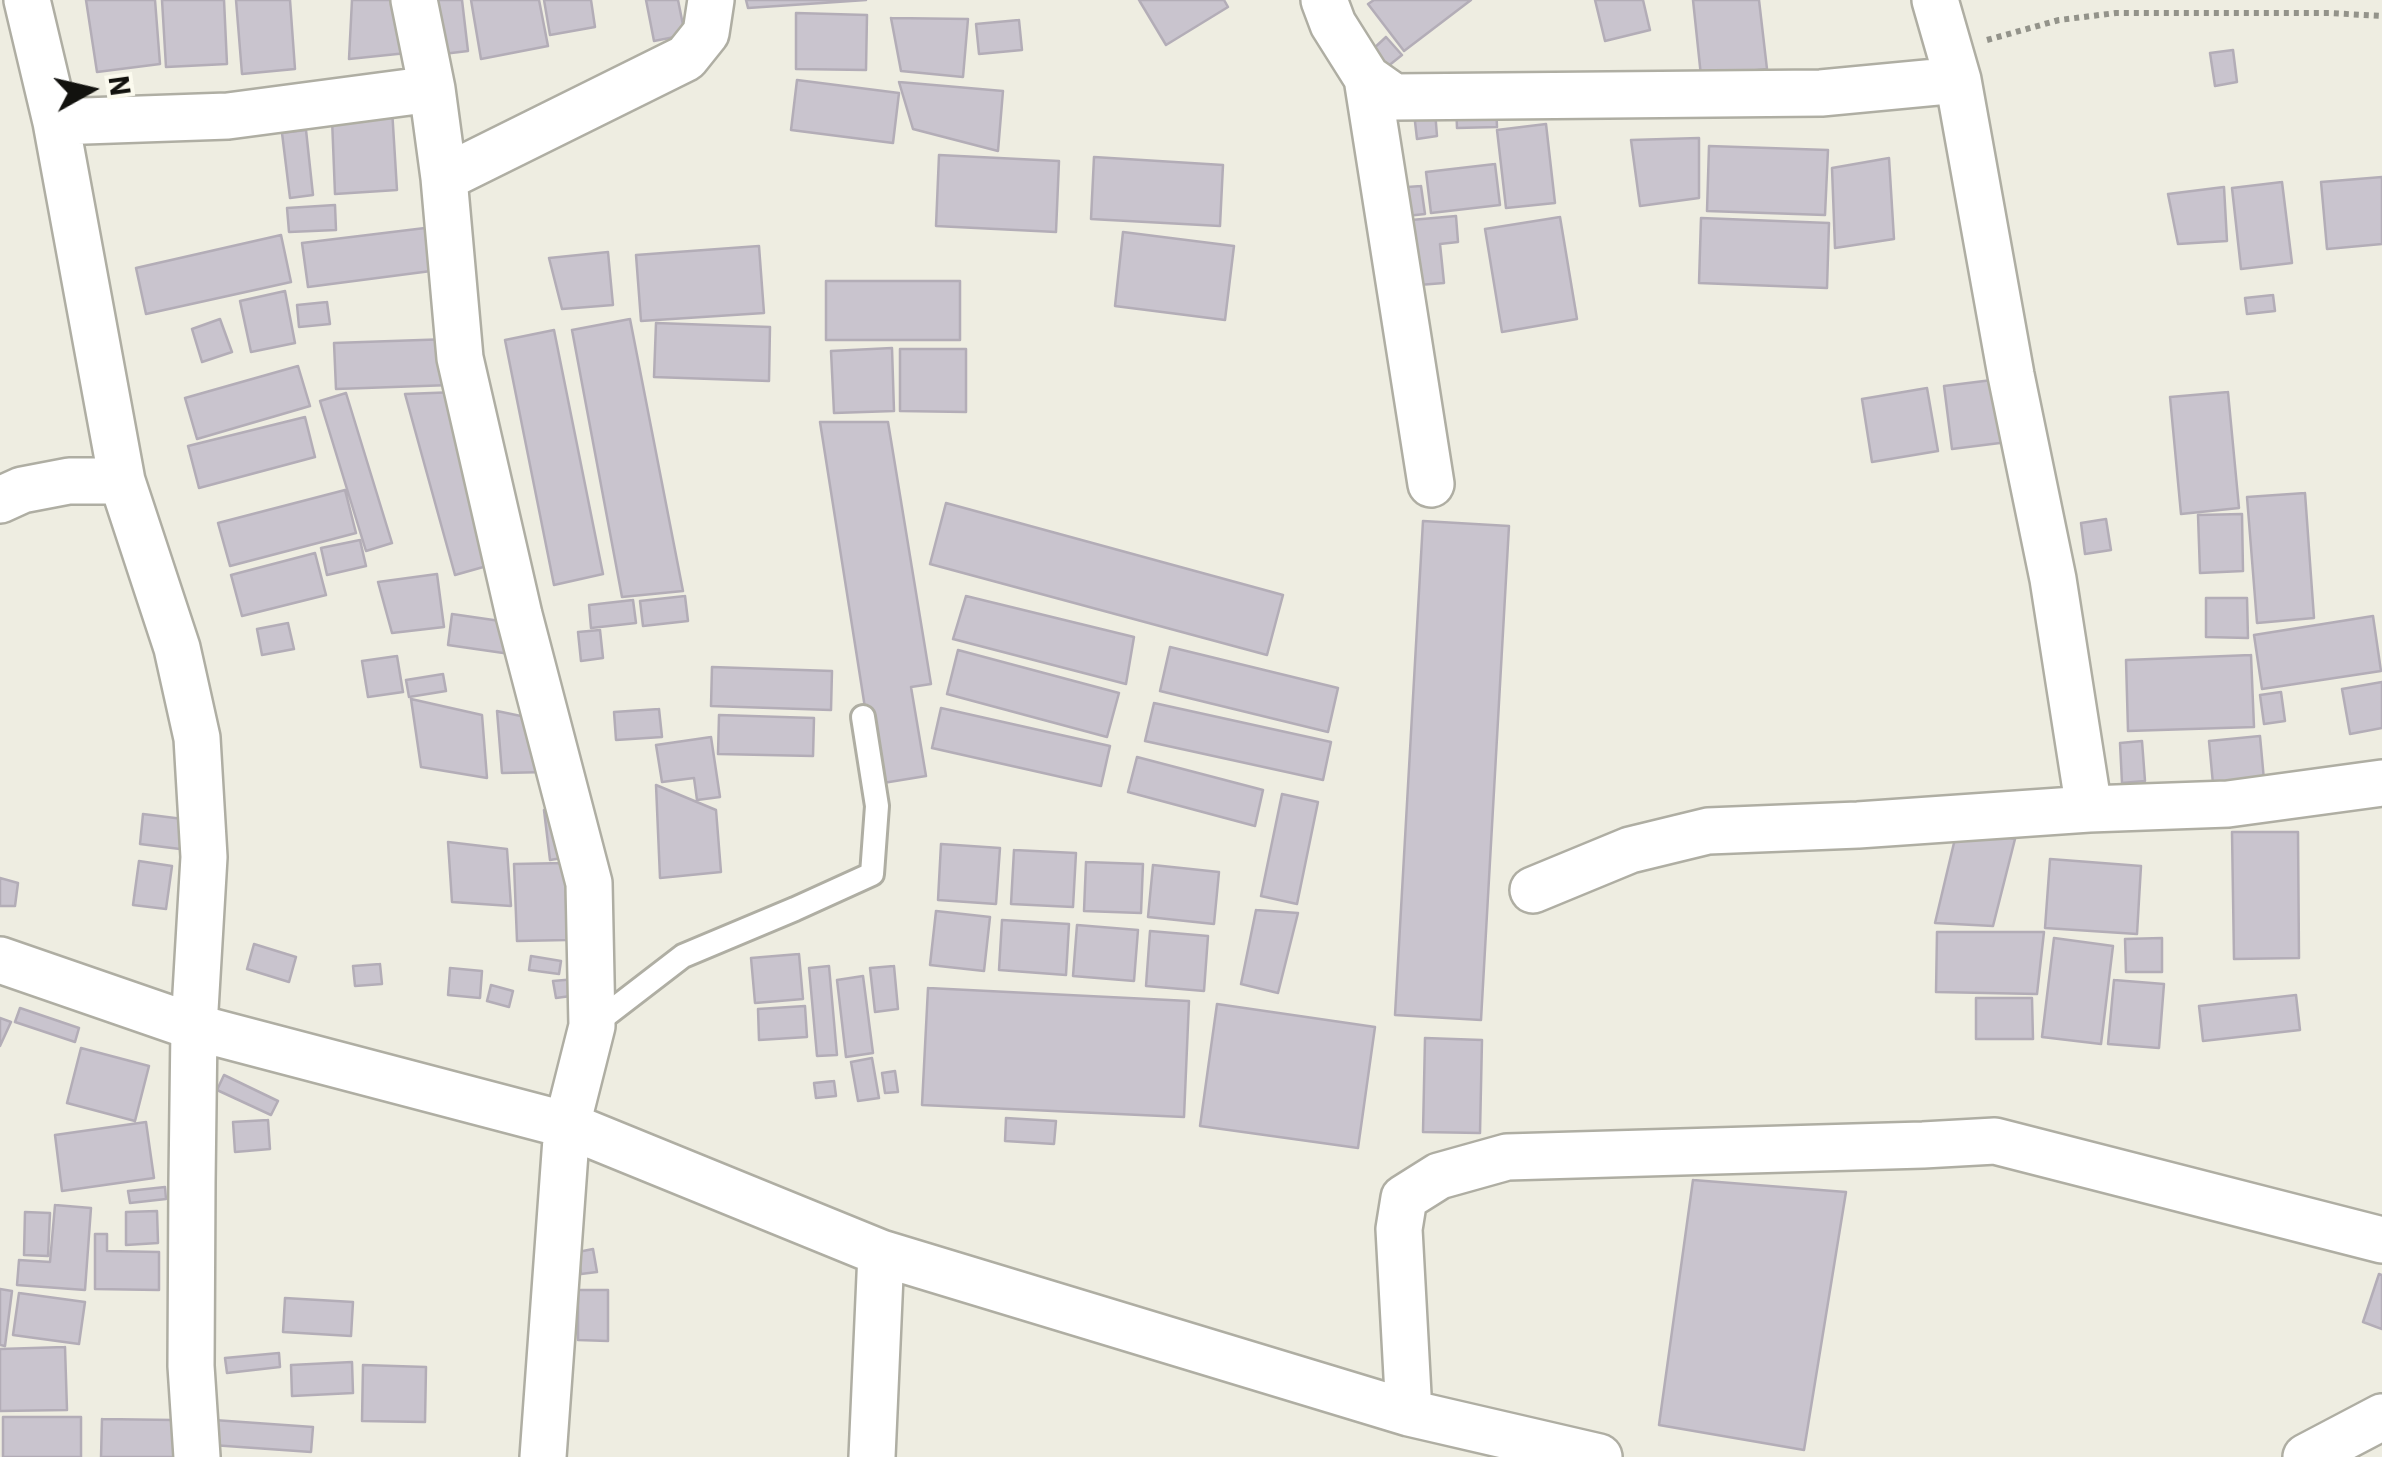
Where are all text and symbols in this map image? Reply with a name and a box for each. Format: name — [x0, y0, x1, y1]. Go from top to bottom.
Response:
north arrow — [40, 40, 140, 140]
text: N — [100, 73, 140, 98]

